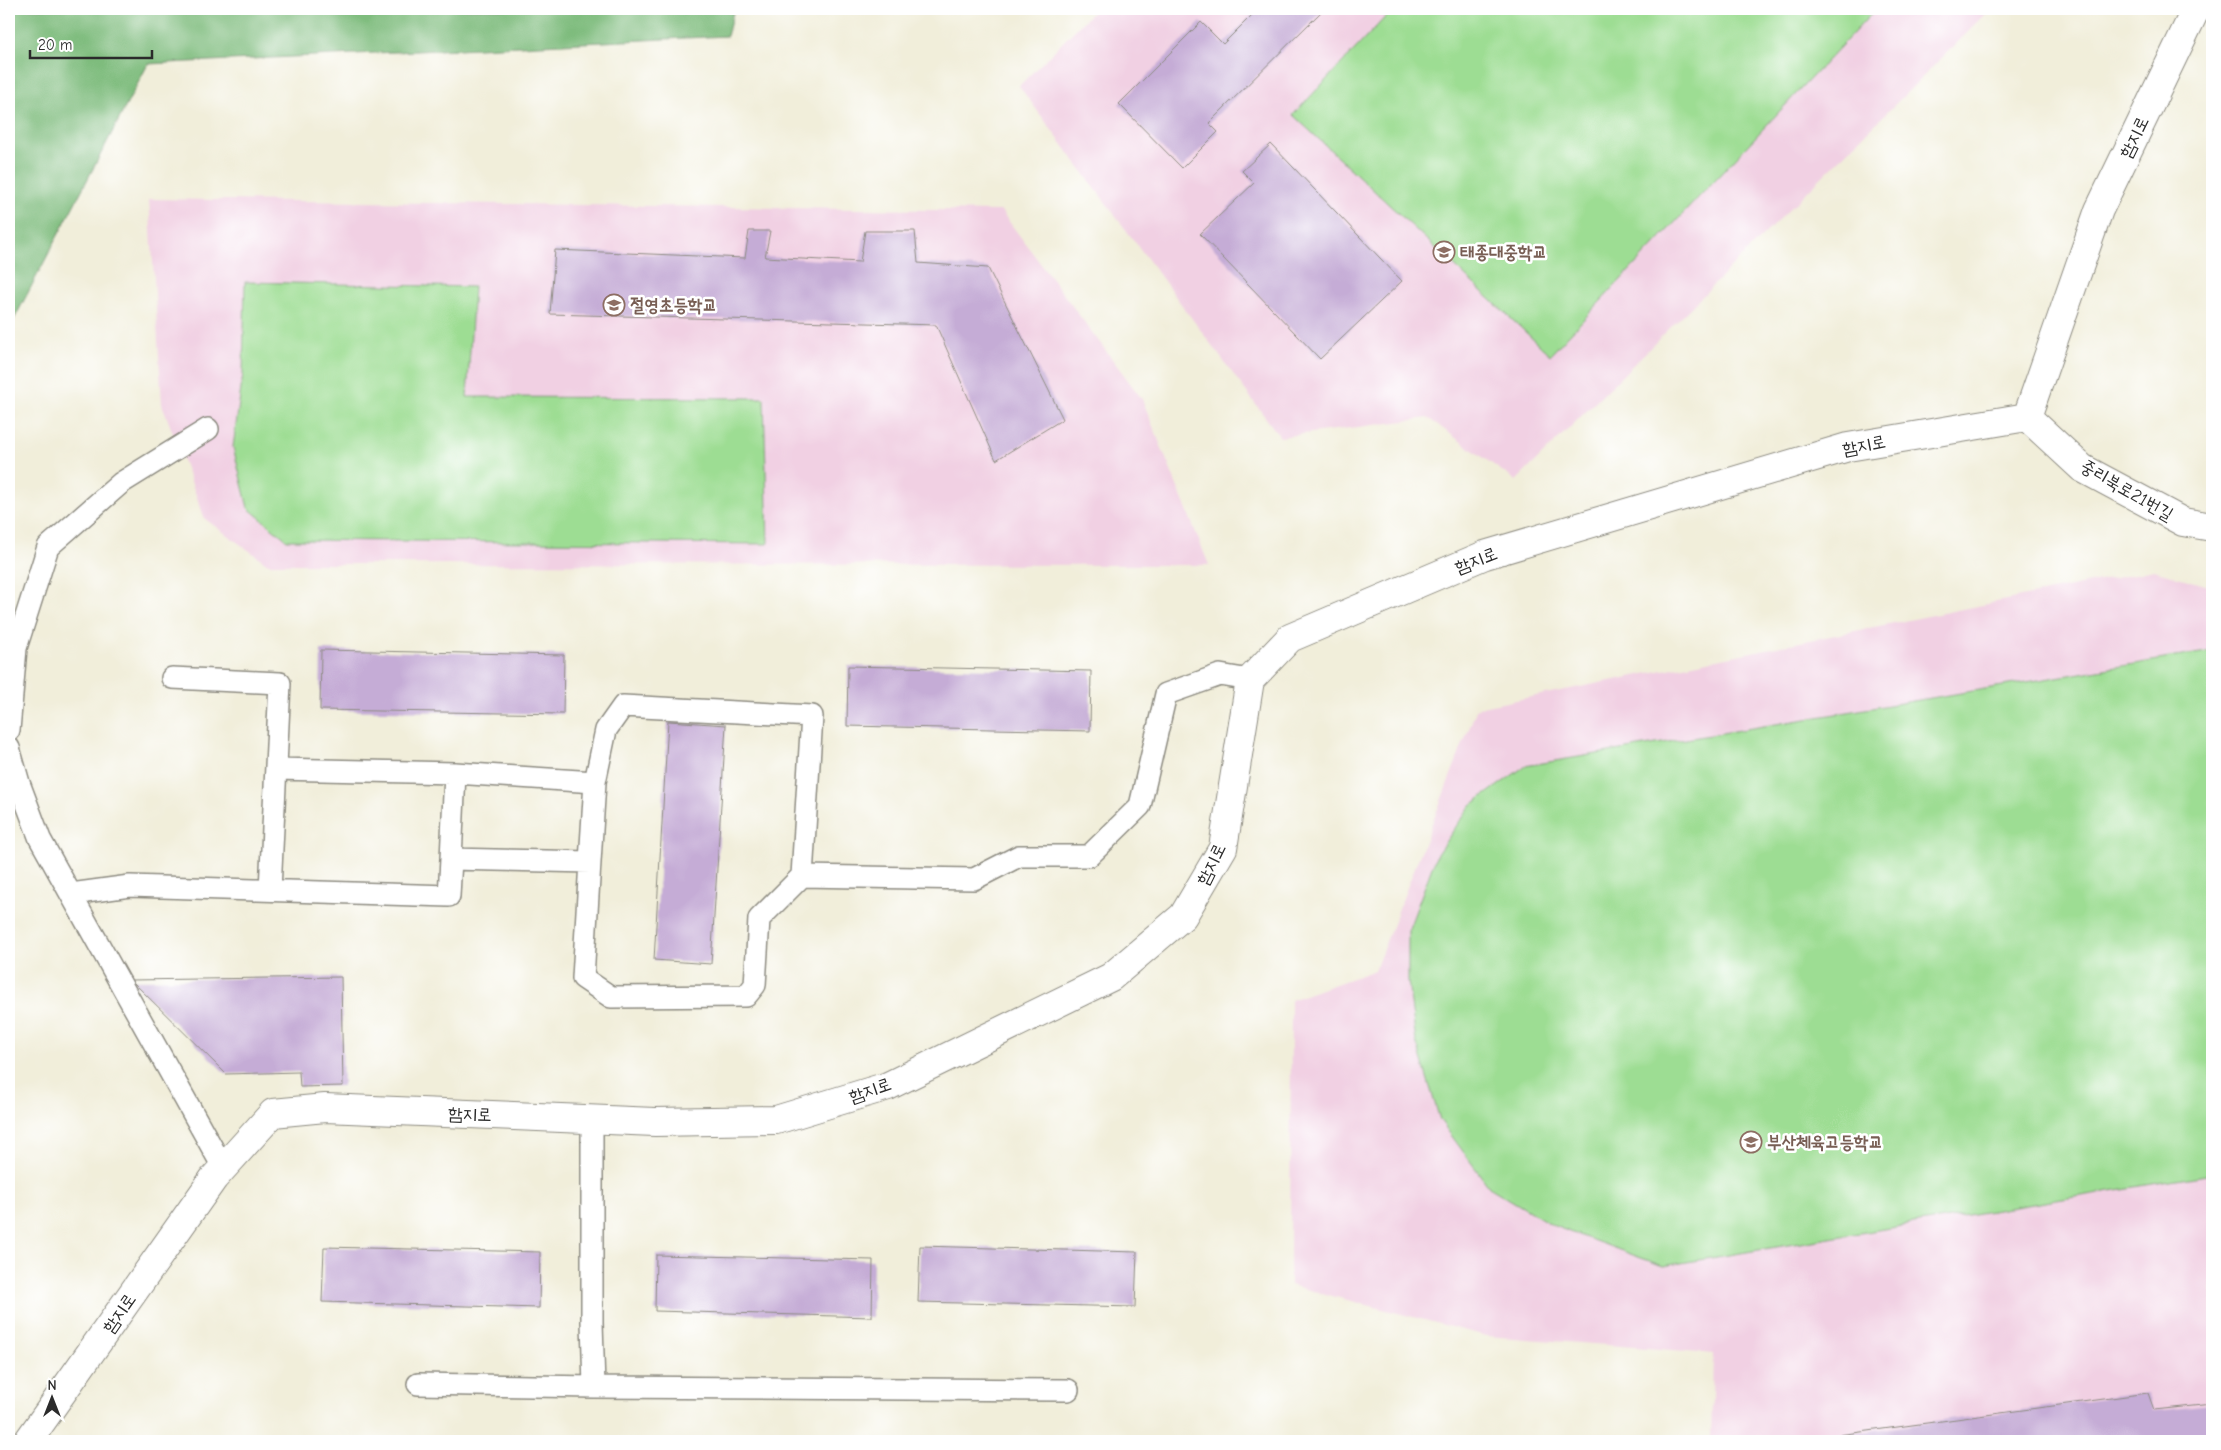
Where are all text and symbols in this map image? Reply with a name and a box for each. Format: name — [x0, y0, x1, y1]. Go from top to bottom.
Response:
scale bar — [30, 28, 152, 60]
text: 20 m — [38, 36, 72, 54]
street label: 함지로 — [2115, 113, 2153, 161]
school or university icon: 태종대중학교 — [1432, 240, 1456, 264]
place label: 태종대중학교 — [1460, 242, 1547, 263]
school or university icon: 절영초등학교 — [602, 293, 626, 317]
place label: 절영초등학교 — [630, 295, 717, 316]
street label: 함지로 — [1841, 431, 1887, 460]
street label: 중리북로21번길 — [2077, 455, 2177, 526]
street label: 함지로 — [1452, 543, 1500, 578]
street label: 함지로 — [1192, 840, 1230, 888]
street label: 함지로 — [846, 1073, 894, 1107]
street label: 함지로 — [448, 1103, 492, 1126]
school or university icon: 부산체육고등학교 — [1739, 1130, 1763, 1154]
place label: 부산체육고등학교 — [1767, 1132, 1883, 1153]
street label: 함지로 — [98, 1289, 140, 1337]
north arrow — [28, 1372, 78, 1422]
text: N — [47, 1377, 57, 1394]

